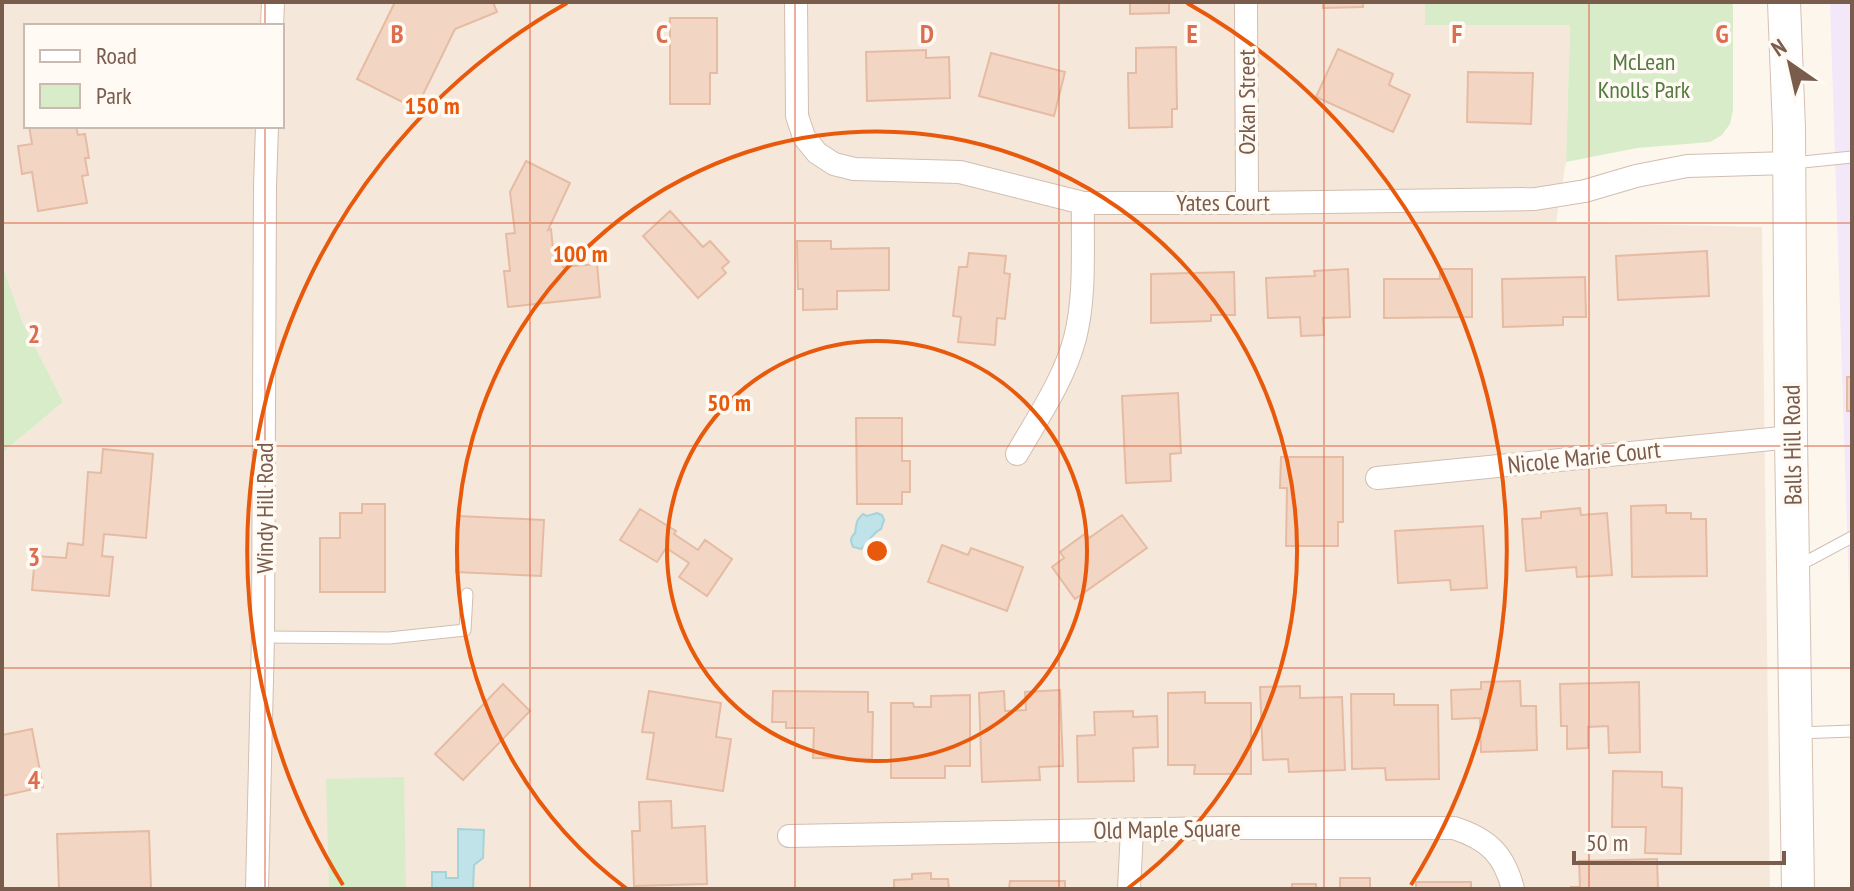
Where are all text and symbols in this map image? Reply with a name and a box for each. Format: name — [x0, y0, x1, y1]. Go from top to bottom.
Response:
text: B — [391, 17, 404, 50]
text: C — [656, 17, 668, 50]
text: D — [920, 17, 934, 50]
text: E — [1186, 17, 1198, 50]
text: F — [1452, 17, 1463, 50]
text: G — [1715, 17, 1729, 50]
legend — [24, 24, 284, 128]
north arrow — [1750, 24, 1830, 104]
text: N — [1766, 32, 1792, 62]
text: Road — [96, 40, 137, 71]
park label: McLean Knolls Park — [1598, 46, 1691, 105]
street label: Ozkan Street — [1231, 49, 1262, 155]
text: Park — [96, 80, 132, 111]
text: 150 m — [404, 90, 460, 121]
street label: Yates Court — [1176, 187, 1270, 218]
text: 100 m — [552, 238, 608, 269]
text: 2 — [28, 317, 40, 350]
street label: Balls Hill Road — [1775, 384, 1809, 506]
text: 50 m — [707, 387, 751, 418]
street label: Nicole Marie Court — [1506, 434, 1662, 480]
street label: Windy Hill Road — [249, 443, 280, 573]
centre of rings — [863, 537, 891, 565]
text: 3 — [28, 540, 40, 573]
text: 4 — [28, 763, 41, 796]
street label: Old Maple Square — [1093, 812, 1241, 846]
scale bar — [1574, 815, 1784, 865]
text: 50 m — [1586, 827, 1628, 858]

